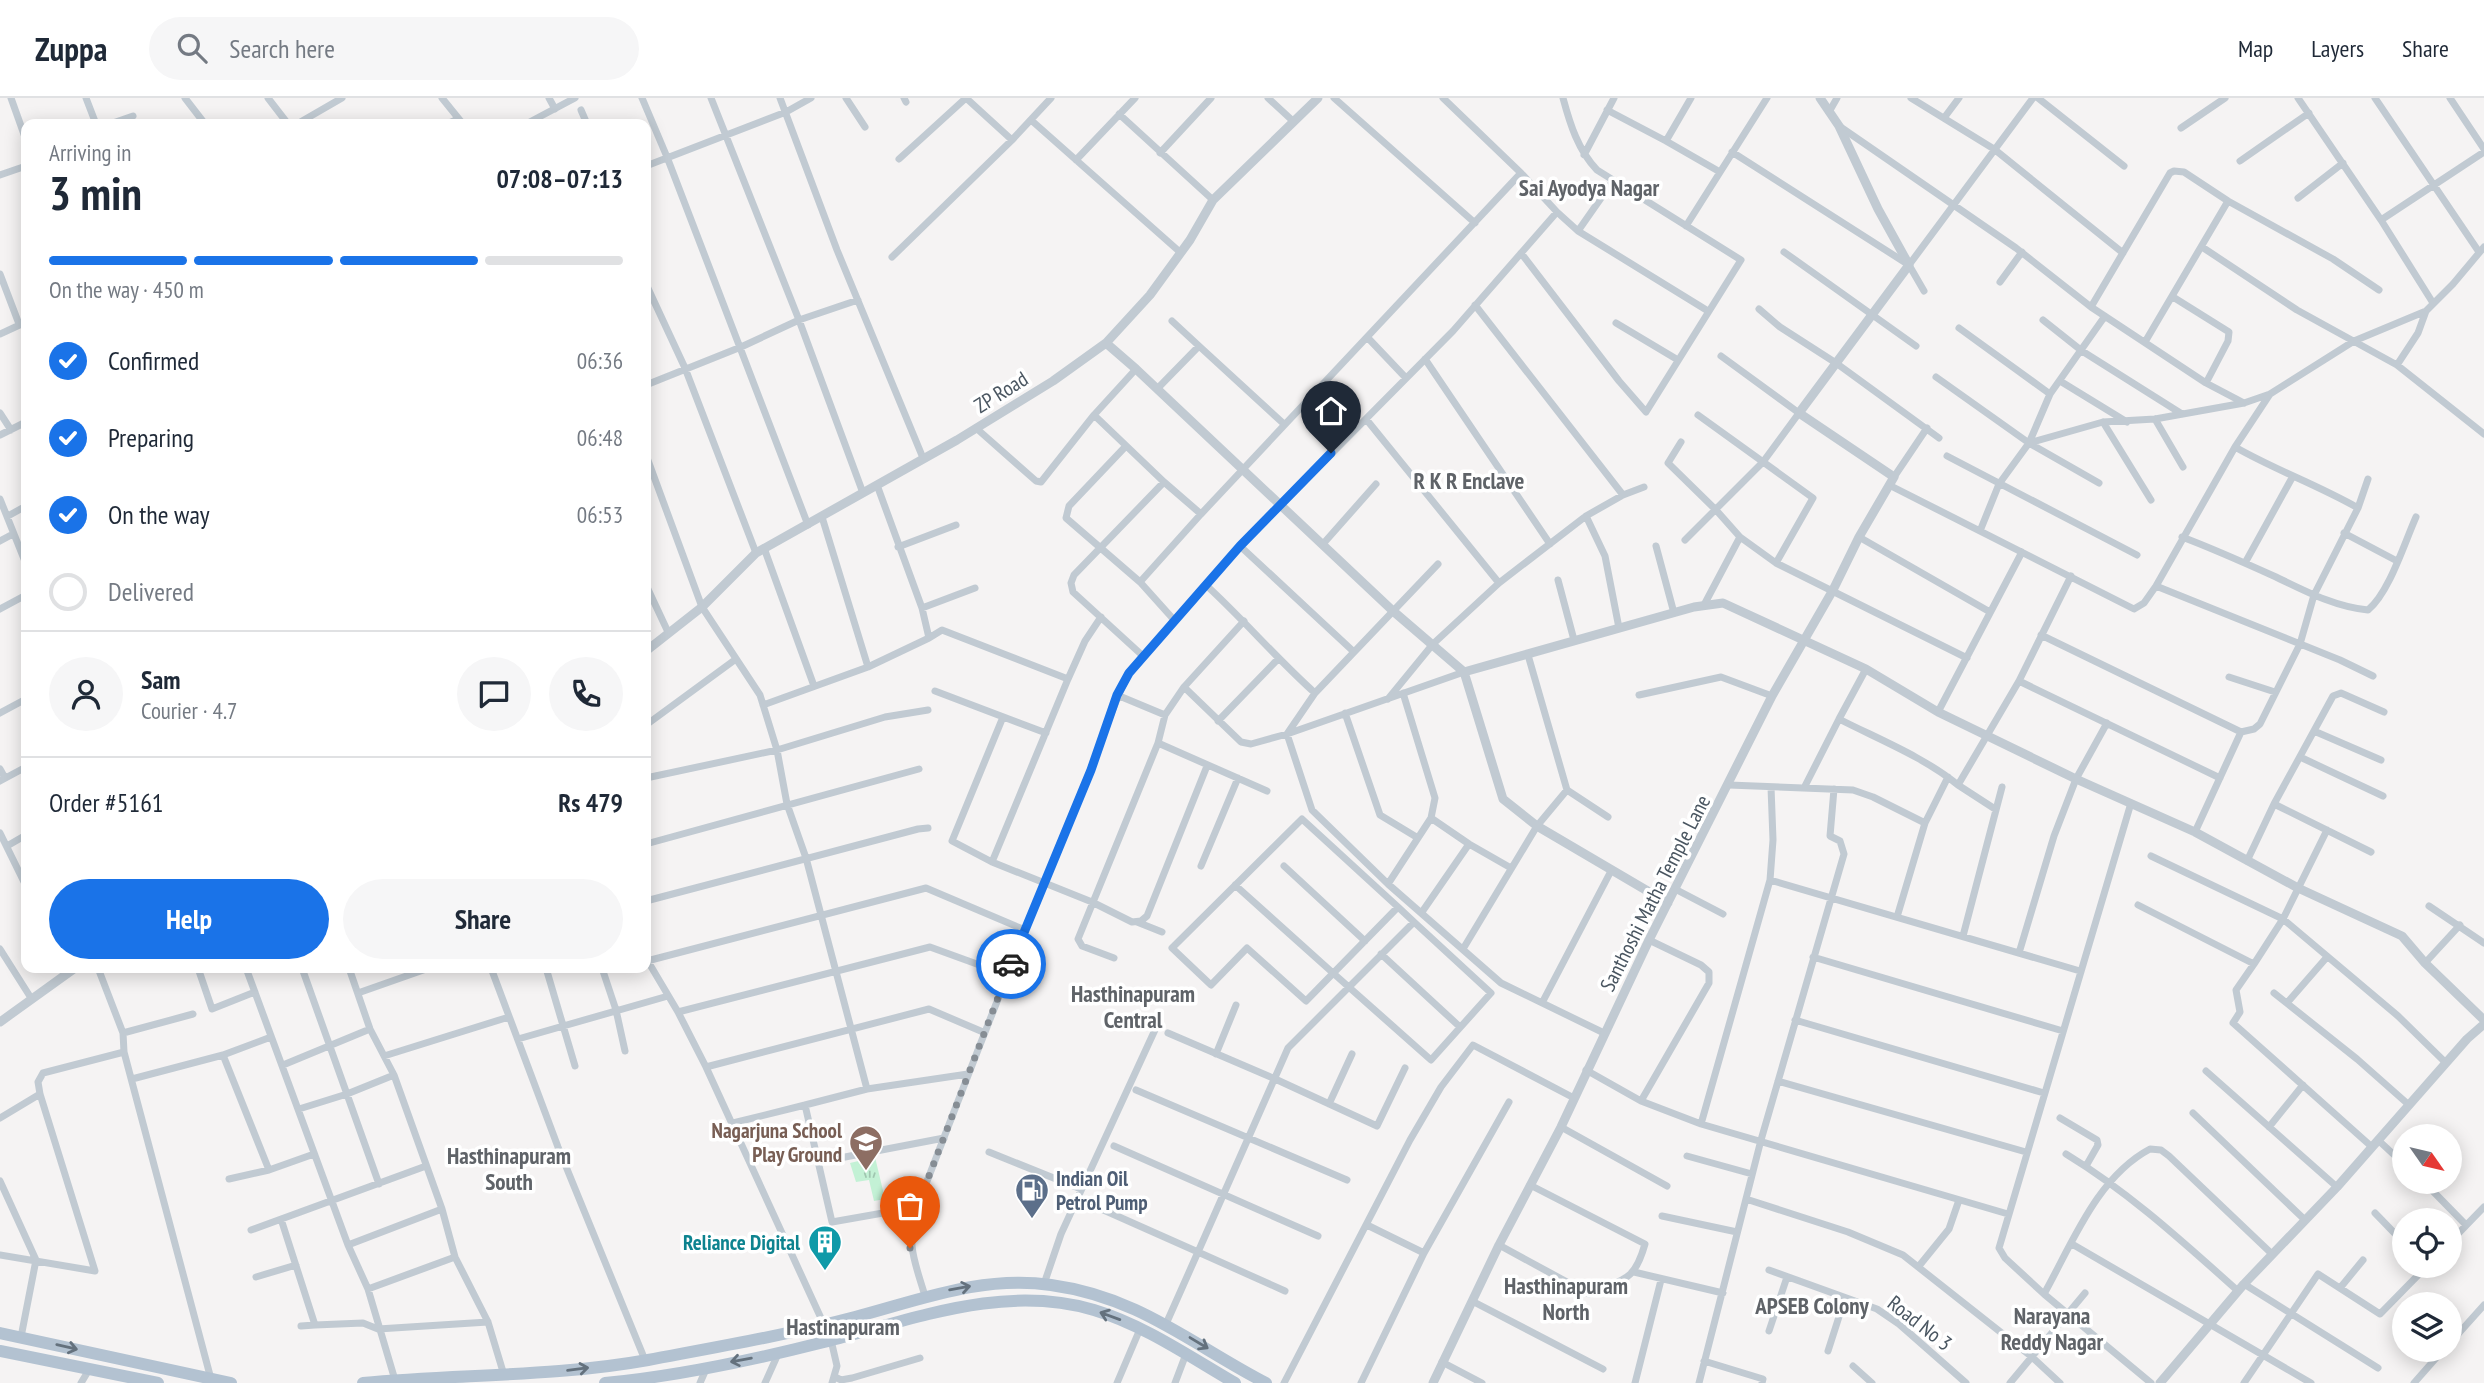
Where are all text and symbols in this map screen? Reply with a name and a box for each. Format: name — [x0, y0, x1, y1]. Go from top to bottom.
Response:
search box — [149, 17, 639, 80]
text: Zuppa — [35, 27, 107, 70]
icon: search — [173, 29, 211, 67]
text: Search here — [229, 32, 335, 65]
text: Map — [2238, 33, 2273, 64]
text: Layers — [2311, 33, 2364, 64]
text: Share — [2402, 33, 2449, 64]
text: Arriving in — [49, 138, 131, 167]
text: 07:08–07:13 — [496, 162, 623, 195]
text: 3 min — [49, 163, 142, 223]
district label: Sai Ayodya Nagar — [1519, 173, 1659, 202]
text: On the way · 450 m — [49, 275, 204, 304]
icon: check — [49, 342, 87, 380]
text: Confirmed — [108, 344, 199, 377]
text: 06:36 — [577, 346, 623, 375]
street label: ZP Road — [969, 365, 1033, 419]
pin — [1301, 381, 1361, 453]
icon: home — [1312, 392, 1350, 430]
icon: check — [49, 419, 87, 457]
text: Preparing — [108, 421, 194, 454]
text: 06:48 — [577, 423, 623, 452]
district label: R K R Enclave — [1414, 466, 1525, 495]
icon: check — [49, 496, 87, 534]
text: On the way — [108, 498, 210, 531]
text: 06:53 — [577, 500, 623, 529]
text: Delivered — [108, 575, 194, 608]
button: person — [49, 657, 123, 731]
button: chat — [457, 657, 531, 731]
button: phone — [549, 657, 623, 731]
text: Sam — [141, 663, 180, 696]
text: Courier · 4.7 — [141, 696, 237, 725]
text: Order #5161 — [49, 786, 164, 819]
text: Rs 479 — [558, 786, 623, 819]
street label: Santhoshi Matha Temple Lane — [1594, 790, 1716, 996]
button: Help — [49, 879, 329, 959]
button: Share — [343, 879, 623, 959]
courier — [976, 929, 1046, 999]
icon: car — [992, 945, 1030, 983]
district label: Hasthinapuram Central — [1071, 979, 1195, 1034]
place label: Nagarjuna School Play Ground — [712, 1117, 843, 1168]
school or university icon: Nagarjuna School Play Ground — [847, 1123, 885, 1172]
north arrow — [2392, 1124, 2462, 1194]
map controls — [2392, 1124, 2462, 1362]
district label: Hasthinapuram South — [447, 1141, 571, 1196]
place label: Indian Oil Petrol Pump — [1056, 1165, 1148, 1216]
fuel station icon: Indian Oil Petrol Pump — [1013, 1171, 1051, 1220]
pin — [880, 1176, 940, 1248]
icon: bag — [891, 1187, 929, 1225]
button: locate — [2392, 1208, 2462, 1278]
building icon: Reliance Digital — [806, 1223, 844, 1272]
place label: Reliance Digital — [683, 1229, 801, 1256]
district label: Hasthinapuram North — [1504, 1271, 1628, 1326]
one-way arrow — [948, 1281, 971, 1295]
street label: Road No 3 — [1882, 1289, 1958, 1357]
district label: APSEB Colony — [1754, 1291, 1870, 1320]
button: layers — [2392, 1292, 2462, 1362]
district label: Narayana Reddy Nagar — [2001, 1301, 2104, 1356]
one-way arrow — [1100, 1309, 1122, 1321]
district label: Hastinapuram — [786, 1312, 900, 1341]
one-way arrow — [1189, 1337, 1209, 1351]
one-way arrow — [55, 1341, 78, 1354]
one-way arrow — [730, 1354, 753, 1367]
one-way arrow — [566, 1362, 589, 1375]

